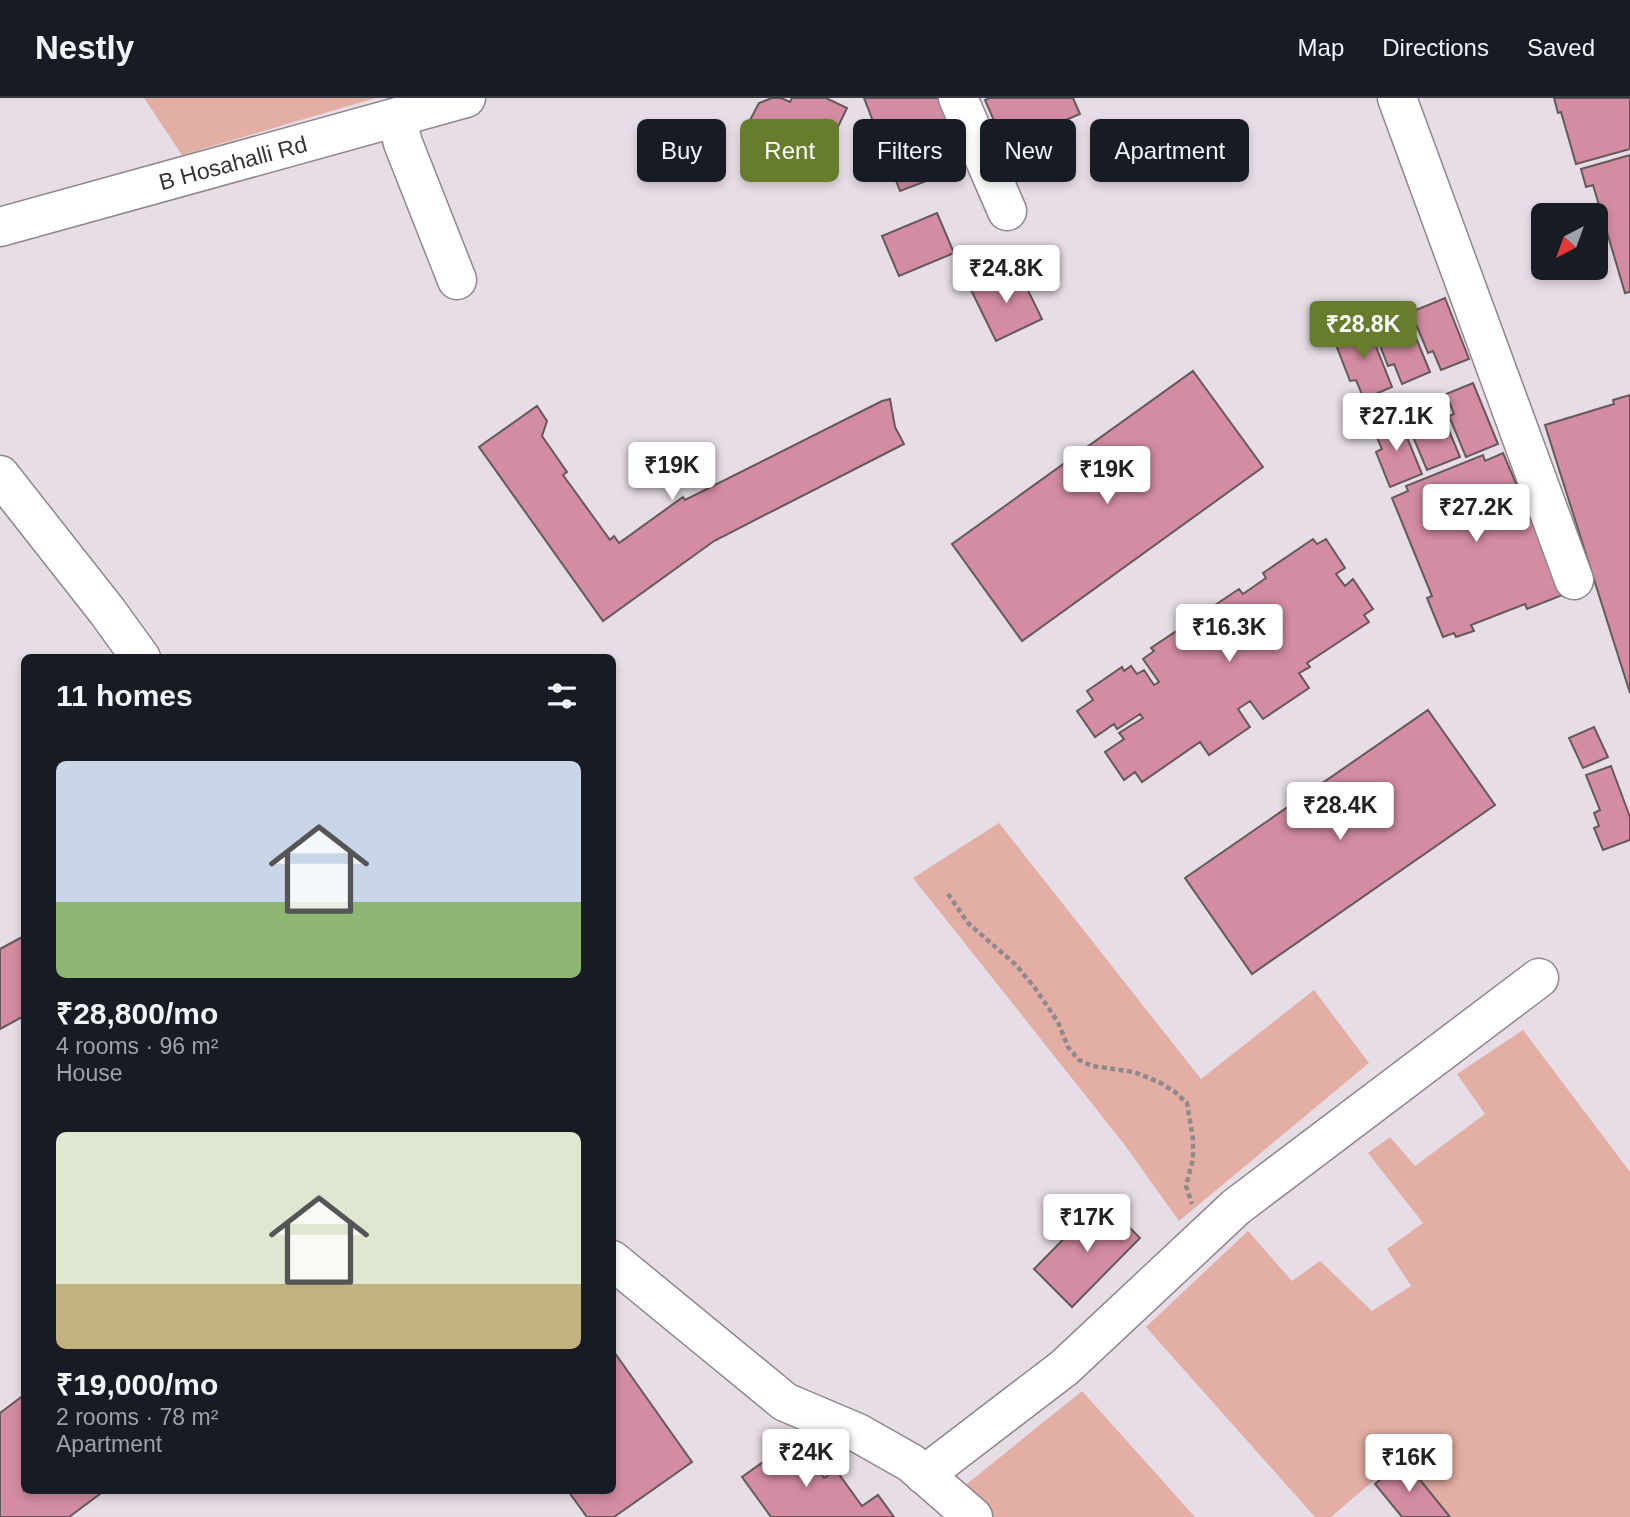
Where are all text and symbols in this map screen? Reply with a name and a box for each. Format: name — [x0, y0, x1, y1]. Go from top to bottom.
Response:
text: Nestly — [35, 29, 134, 66]
text: Map — [1298, 34, 1344, 61]
text: Directions — [1382, 34, 1489, 61]
text: Saved — [1527, 34, 1595, 61]
chip: Buy — [637, 119, 726, 182]
chip: Rent — [740, 119, 839, 182]
chip: Filters — [853, 119, 966, 182]
chip: New — [980, 119, 1076, 182]
chip: Apartment — [1090, 119, 1249, 182]
street label: B Hosahalli Rd — [156, 131, 310, 195]
north arrow — [1531, 203, 1608, 280]
map controls — [1531, 203, 1608, 280]
pin: ₹24.8K — [949, 246, 1063, 305]
text: ₹24.8K — [969, 255, 1043, 281]
pin: ₹28.8K — [1306, 302, 1420, 361]
text: ₹28.8K — [1326, 311, 1400, 337]
pin: ₹27.1K — [1339, 394, 1453, 453]
text: ₹27.1K — [1359, 403, 1433, 429]
pin: ₹19K — [631, 442, 713, 502]
pin: ₹19K — [1066, 446, 1148, 506]
text: ₹19K — [644, 452, 700, 478]
text: ₹19K — [1079, 456, 1135, 482]
pin: ₹27.2K — [1419, 484, 1533, 544]
text: ₹27.2K — [1439, 494, 1513, 520]
pin: ₹16.3K — [1172, 604, 1286, 664]
text: ₹16.3K — [1192, 614, 1266, 640]
icon: filters — [543, 677, 581, 715]
text: 11 homes — [56, 679, 193, 712]
pin: ₹28.4K — [1283, 782, 1397, 842]
text: ₹28.4K — [1303, 792, 1377, 818]
icon: home — [256, 806, 382, 932]
text: ₹28,800/mo — [56, 997, 218, 1030]
text: 4 rooms · 96 m² — [56, 1033, 218, 1059]
text: House — [56, 1060, 122, 1086]
icon: home — [256, 1177, 382, 1303]
pin: ₹17K — [1046, 1194, 1128, 1254]
text: ₹17K — [1059, 1204, 1115, 1230]
text: ₹19,000/mo — [56, 1368, 218, 1401]
text: 2 rooms · 78 m² — [56, 1404, 218, 1430]
pin: ₹24K — [765, 1430, 847, 1489]
text: Apartment — [56, 1431, 162, 1457]
pin: ₹16K — [1368, 1434, 1450, 1494]
text: ₹24K — [778, 1439, 834, 1465]
text: ₹16K — [1381, 1444, 1437, 1470]

